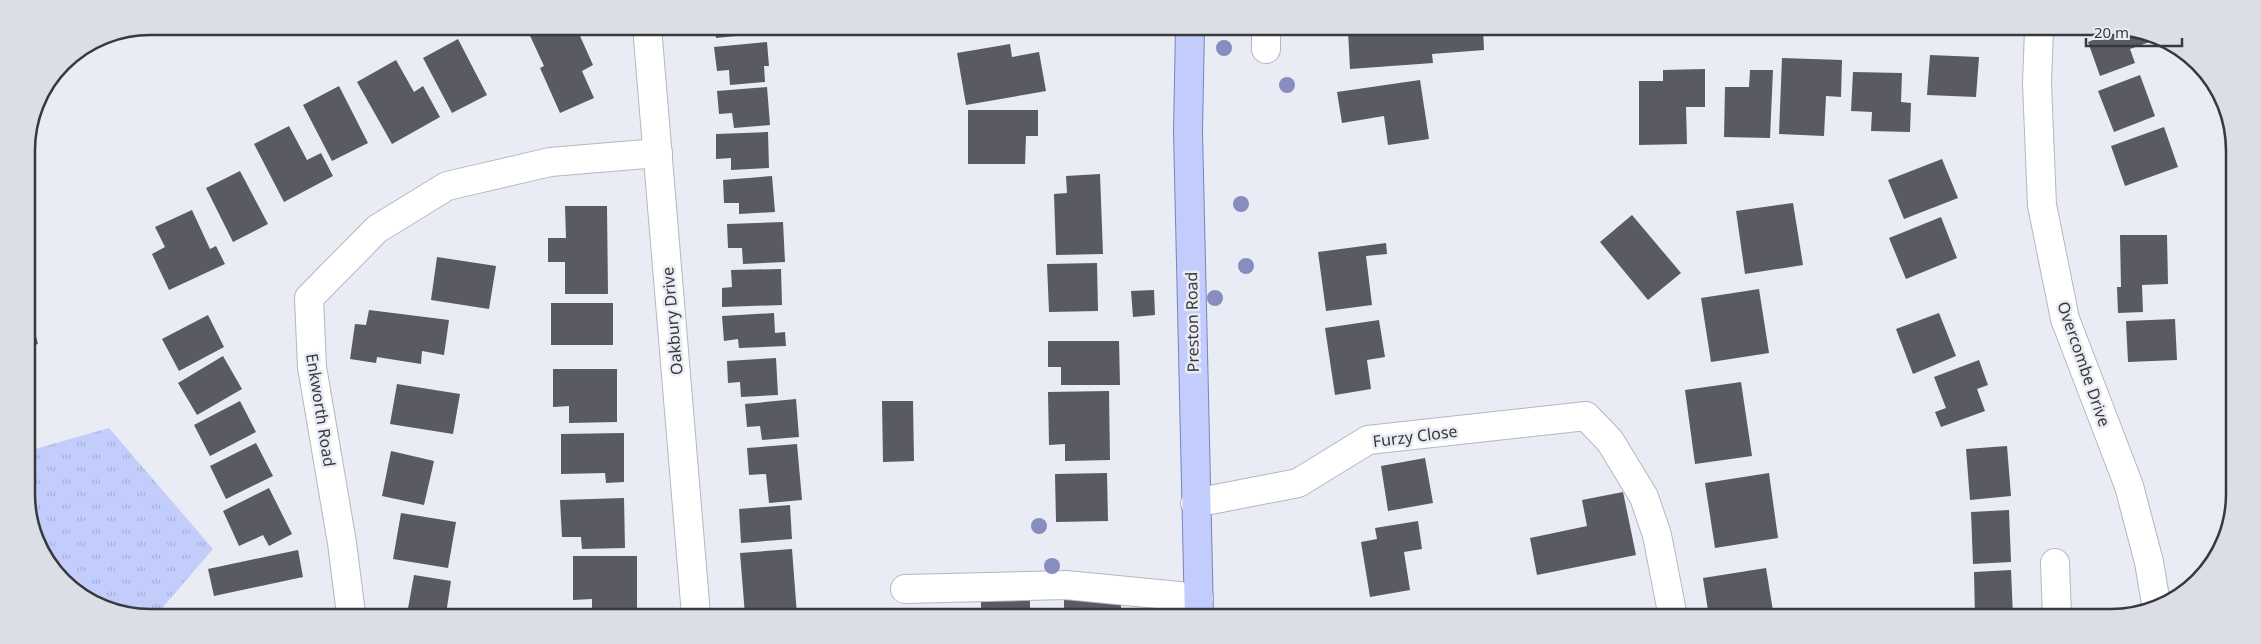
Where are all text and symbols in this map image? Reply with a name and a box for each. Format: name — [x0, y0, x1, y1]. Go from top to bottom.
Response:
scale bar — [2086, 15, 2182, 47]
text: 20 m — [2094, 22, 2129, 42]
street label: Oakbury Drive — [656, 266, 688, 376]
street label: Preston Road — [1180, 272, 1204, 372]
street label: Overcombe Drive — [2052, 299, 2116, 429]
street label: Enkworth Road — [301, 352, 341, 468]
street label: Furzy Close — [1371, 420, 1459, 452]

